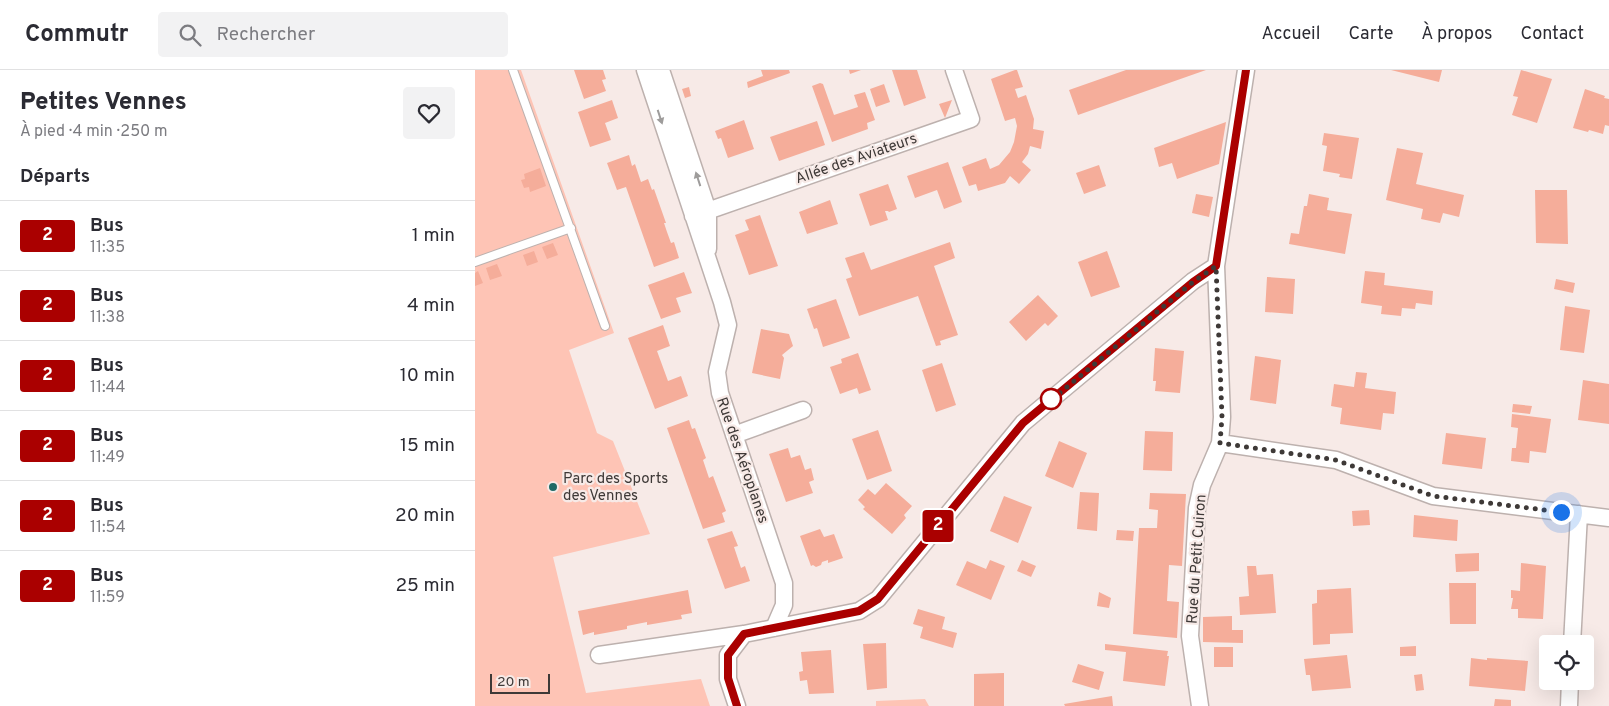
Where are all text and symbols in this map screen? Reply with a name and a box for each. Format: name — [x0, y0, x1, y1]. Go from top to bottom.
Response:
search box — [158, 12, 508, 57]
text: Commutr — [25, 20, 128, 50]
icon: search — [176, 21, 204, 49]
text: Rechercher — [216, 23, 315, 47]
text: Accueil — [1261, 23, 1320, 46]
text: Carte — [1348, 23, 1393, 46]
text: À propos — [1421, 23, 1492, 46]
text: Contact — [1520, 23, 1584, 46]
button: heart — [403, 87, 455, 139]
text: Petites Vennes — [20, 88, 187, 118]
one-way arrow — [656, 109, 664, 124]
text: À pied · 4 min · 250 m — [20, 122, 168, 142]
street label: Allée des Aviateurs — [793, 130, 920, 189]
text: Départs — [20, 165, 90, 189]
one-way arrow — [693, 171, 701, 186]
text: Bus — [90, 214, 124, 238]
text: 2 — [42, 224, 53, 247]
text: 1 min — [412, 224, 455, 248]
text: 11:35 — [90, 238, 125, 258]
text: Bus — [90, 284, 124, 308]
text: 2 — [42, 294, 53, 317]
text: 4 min — [407, 294, 455, 318]
text: 11:38 — [90, 308, 125, 328]
text: Bus — [90, 354, 124, 378]
text: 2 — [42, 364, 53, 387]
text: 10 min — [400, 364, 455, 388]
text: 11:44 — [90, 378, 125, 398]
unlabelled marker — [1040, 388, 1062, 410]
street label: Rue des Aéroplanes — [711, 395, 772, 526]
text: Bus — [90, 424, 124, 448]
text: 2 — [42, 434, 53, 457]
text: 15 min — [400, 434, 455, 458]
text: 11:49 — [90, 448, 125, 468]
place label: Parc des Sports des Vennes — [563, 470, 668, 506]
marker: Parc des Sports des Vennes — [547, 481, 559, 493]
text: Bus — [90, 494, 124, 518]
street label: Rue du Petit Cuiron — [1183, 494, 1212, 625]
your location — [1549, 500, 1574, 525]
text: 2 — [42, 504, 53, 527]
text: 20 min — [395, 504, 455, 528]
line badge: 2 — [922, 510, 954, 542]
text: 2 — [932, 514, 944, 537]
text: 11:54 — [90, 518, 126, 538]
text: Bus — [90, 564, 124, 588]
text: 2 — [42, 574, 53, 597]
text: 25 min — [395, 574, 455, 598]
text: 11:59 — [90, 588, 125, 608]
map controls — [1539, 635, 1594, 690]
button: locate — [1539, 635, 1594, 690]
scale bar — [490, 671, 550, 694]
text: 20 m — [497, 674, 530, 691]

